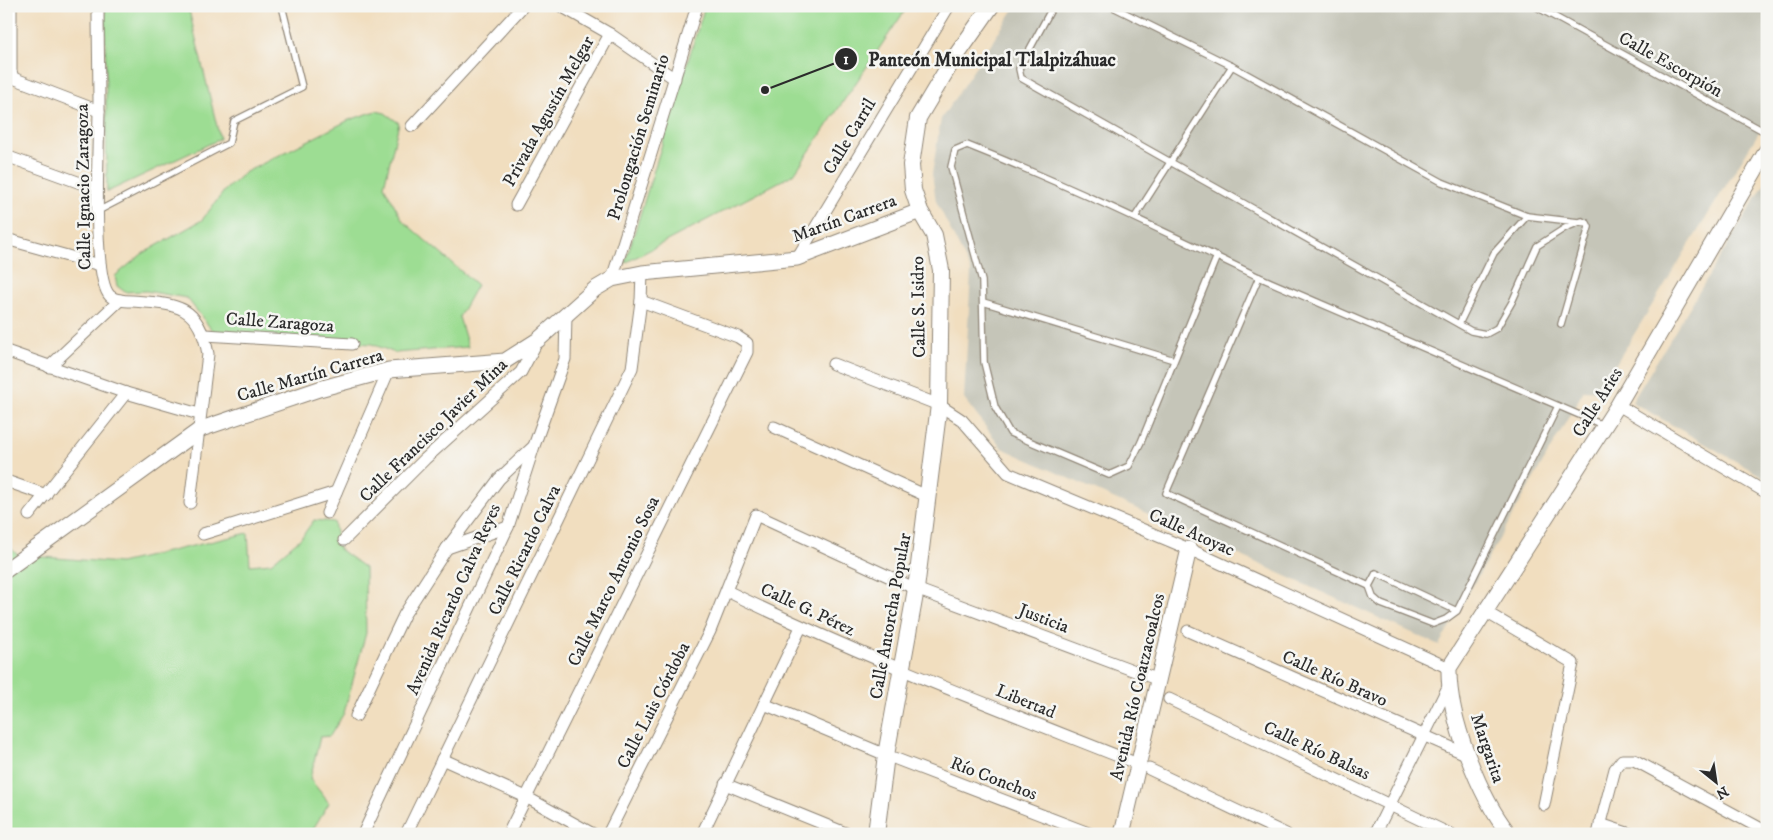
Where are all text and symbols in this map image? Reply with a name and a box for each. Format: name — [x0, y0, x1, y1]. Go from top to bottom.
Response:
street label: Calle Escorpión — [1615, 27, 1727, 103]
street label: Privada Agustín Melgar — [498, 32, 600, 191]
callout: Panteón Municipal Tlalpizáhuac — [834, 42, 1126, 76]
text: Panteón Municipal Tlalpizáhuac — [868, 49, 1116, 72]
text: 1 — [843, 50, 849, 69]
street label: Prolongación Seminario — [603, 51, 675, 223]
street label: Calle Carril — [819, 94, 881, 179]
street label: Calle Ignacio Zaragoza — [72, 103, 96, 270]
street label: Martín Carrera — [789, 190, 900, 248]
street label: Calle S. Isidro — [907, 256, 931, 358]
street label: Calle Zaragoza — [225, 308, 335, 338]
street label: Calle Martín Carrera — [235, 344, 386, 407]
street label: Calle Francisco Javier Mina — [355, 354, 513, 507]
street label: Calle Aries — [1568, 364, 1628, 441]
street label: Calle Ricardo Calva — [484, 481, 566, 619]
street label: Calle Marco Antonio Sosa — [563, 492, 665, 670]
street label: Avenida Ricardo Calva Reyes — [402, 500, 506, 698]
street label: Calle Atoyac — [1145, 504, 1238, 562]
street label: Calle Antorcha Popular — [866, 531, 917, 701]
street label: Calle G. Pérez — [757, 578, 859, 641]
street label: Avenida Río Coatzacoalcos — [1106, 591, 1170, 783]
street label: Justicia — [1014, 599, 1072, 639]
street label: Calle Luis Córdoba — [613, 638, 695, 772]
street label: Calle Río Bravo — [1278, 646, 1391, 712]
street label: Libertad — [992, 680, 1059, 724]
street label: Margarita — [1465, 711, 1509, 786]
street label: Calle Río Balsas — [1260, 717, 1373, 785]
street label: Río Conchos — [947, 752, 1040, 806]
north arrow — [1690, 758, 1740, 808]
text: N — [1712, 782, 1731, 803]

